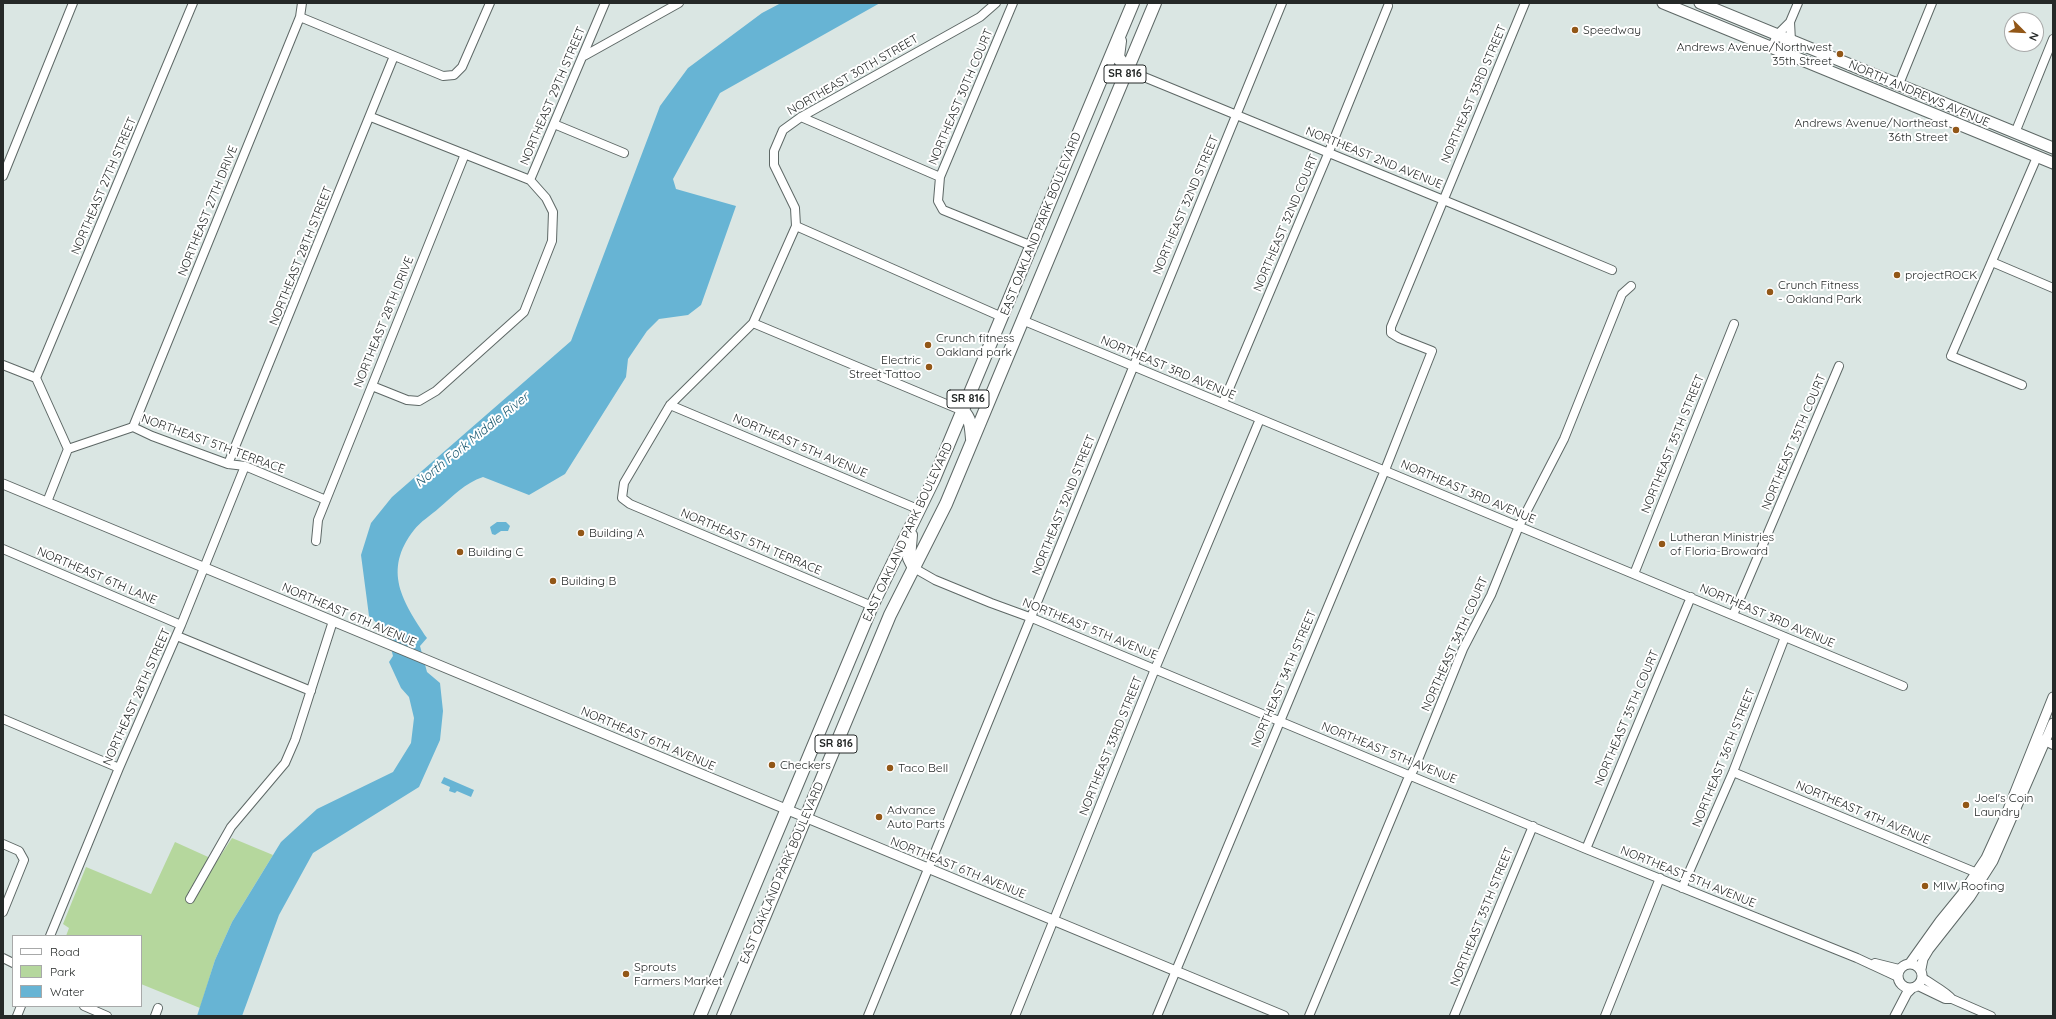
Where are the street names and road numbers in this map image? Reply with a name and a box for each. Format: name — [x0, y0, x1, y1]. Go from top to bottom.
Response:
street label: NORTHEAST 33RD STREET — [1438, 23, 1510, 165]
street label: NORTHEAST 29TH STREET — [517, 25, 589, 167]
street label: NORTHEAST 30TH COURT — [926, 27, 996, 167]
street label: NORTHEAST 30TH STREET — [785, 32, 921, 118]
street label: NORTH ANDREWS AVENUE — [1846, 58, 1992, 130]
road number: SR 816 — [1104, 65, 1146, 83]
street label: NORTHEAST 27TH STREET — [68, 115, 140, 257]
street label: NORTHEAST 2ND AVENUE — [1303, 124, 1445, 192]
street label: EAST OAKLAND PARK BOULEVARD — [998, 130, 1084, 318]
street label: NORTHEAST 32ND STREET — [1150, 133, 1222, 277]
street label: NORTHEAST 27TH DRIVE — [175, 144, 241, 278]
street label: NORTHEAST 32ND COURT — [1250, 152, 1322, 294]
street label: NORTHEAST 28TH STREET — [266, 184, 336, 328]
street label: NORTHEAST 28TH DRIVE — [351, 254, 417, 390]
street label: NORTHEAST 3RD AVENUE — [1098, 333, 1238, 403]
street label: NORTHEAST 35TH STREET — [1639, 372, 1707, 516]
street label: NORTHEAST 35TH COURT — [1759, 372, 1829, 512]
road number: SR 816 — [947, 390, 989, 408]
street label: NORTHEAST 5TH TERRACE — [139, 411, 287, 477]
street label: NORTHEAST 5TH AVENUE — [731, 411, 869, 481]
street label: NORTHEAST 32ND STREET — [1029, 433, 1099, 577]
street label: EAST OAKLAND PARK BOULEVARD — [860, 440, 956, 624]
street label: NORTHEAST 3RD AVENUE — [1398, 457, 1538, 527]
street label: NORTHEAST 5TH TERRACE — [678, 506, 824, 578]
street label: NORTHEAST 6TH LANE — [35, 544, 159, 608]
street label: NORTHEAST 34TH COURT — [1419, 574, 1491, 714]
street label: NORTHEAST 6TH AVENUE — [280, 580, 418, 650]
street label: NORTHEAST 3RD AVENUE — [1697, 581, 1837, 651]
street label: NORTHEAST 5TH AVENUE — [1020, 595, 1160, 663]
street label: NORTHEAST 34TH STREET — [1248, 608, 1320, 750]
street label: NORTHEAST 28TH STREET — [100, 626, 174, 768]
street label: NORTHEAST 35TH COURT — [1592, 648, 1662, 788]
street label: NORTHEAST 33RD STREET — [1076, 674, 1146, 818]
street label: NORTHEAST 36TH STREET — [1690, 687, 1758, 829]
street label: NORTHEAST 6TH AVENUE — [579, 704, 717, 774]
street label: NORTHEAST 5TH AVENUE — [1319, 719, 1459, 787]
road number: SR 816 — [815, 735, 857, 753]
street label: NORTHEAST 4TH AVENUE — [1794, 778, 1932, 848]
street label: EAST OAKLAND PARK BOULEVARD — [737, 780, 827, 966]
street label: NORTHEAST 6TH AVENUE — [888, 834, 1028, 902]
street label: NORTHEAST 5TH AVENUE — [1618, 843, 1758, 911]
street label: NORTHEAST 35TH STREET — [1448, 845, 1516, 989]

